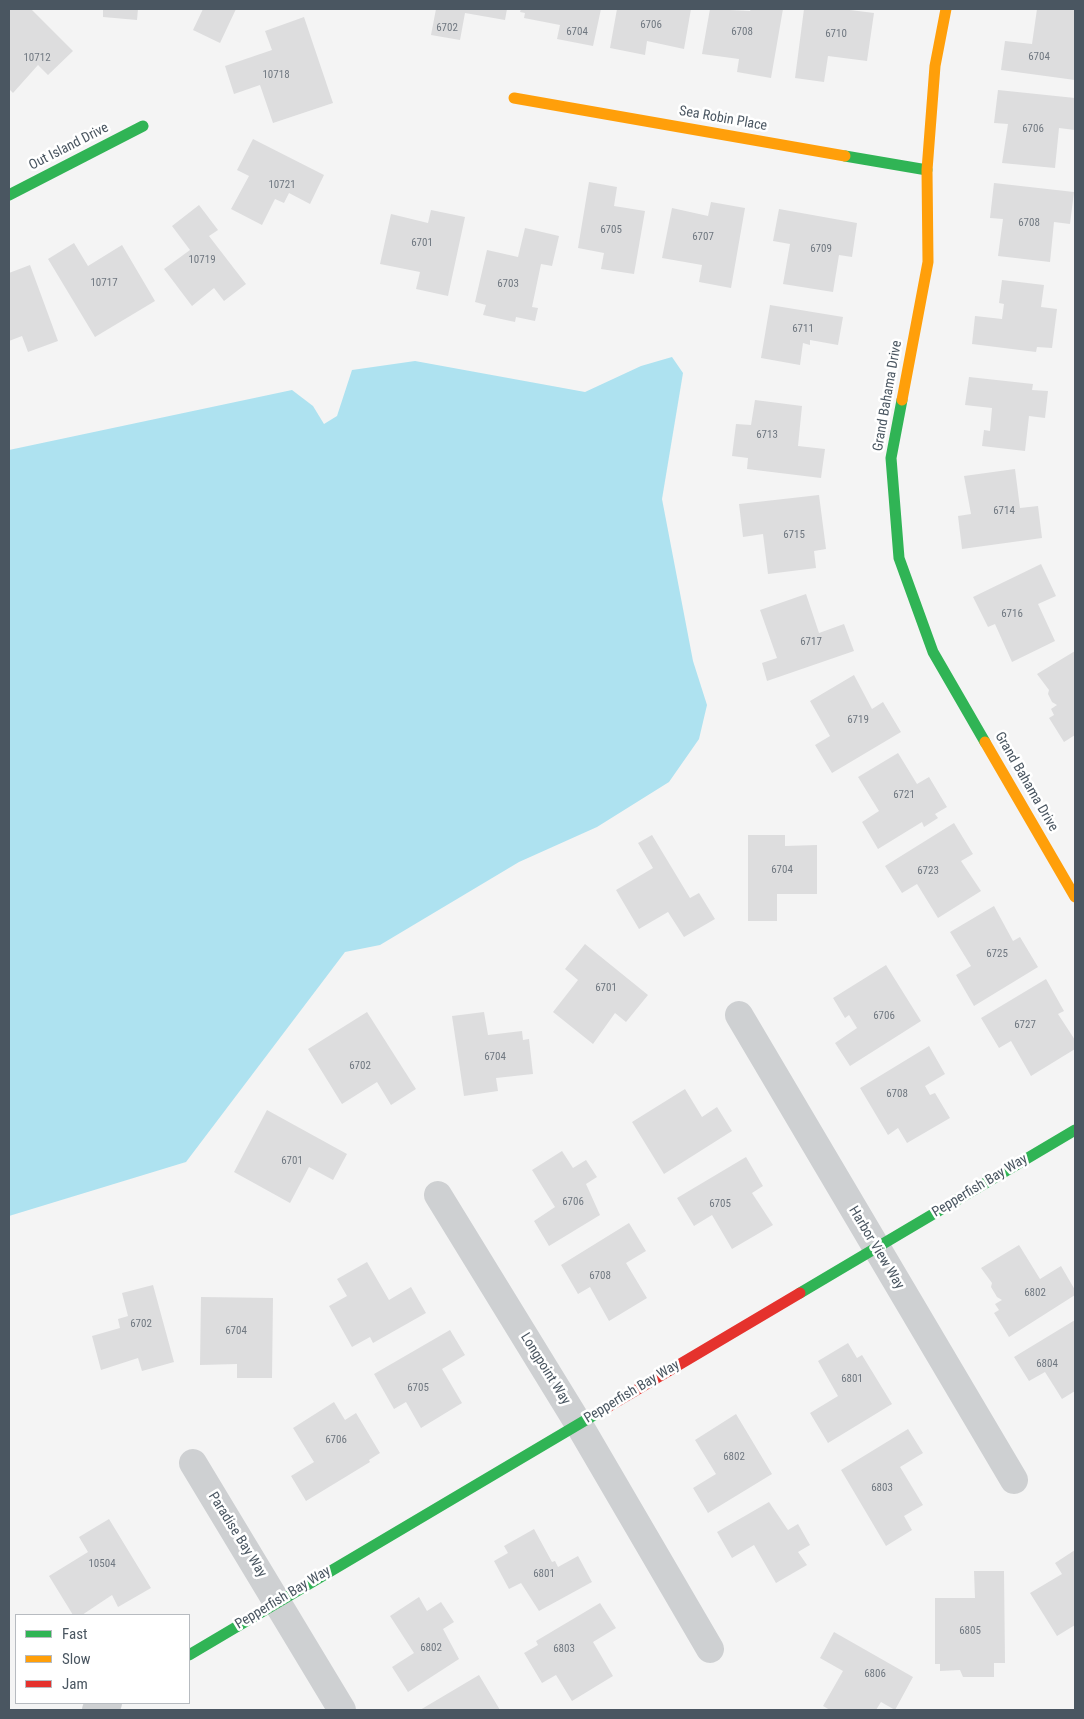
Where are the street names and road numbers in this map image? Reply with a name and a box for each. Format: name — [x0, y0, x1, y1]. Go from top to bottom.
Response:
street label: Sea Robin Place — [678, 103, 768, 135]
street label: Out Island Drive — [26, 120, 112, 174]
street label: Grand Bahama Drive — [870, 339, 906, 453]
street label: Grand Bahama Drive — [991, 729, 1061, 835]
street label: Pepperfish Bay Way — [929, 1151, 1031, 1221]
street label: Harbor View Way — [845, 1203, 907, 1293]
street label: Longpoint Way — [516, 1330, 574, 1408]
street label: Pepperfish Bay Way — [581, 1357, 683, 1427]
street label: Paradise Bay Way — [204, 1489, 270, 1581]
street label: Pepperfish Bay Way — [232, 1563, 334, 1633]

